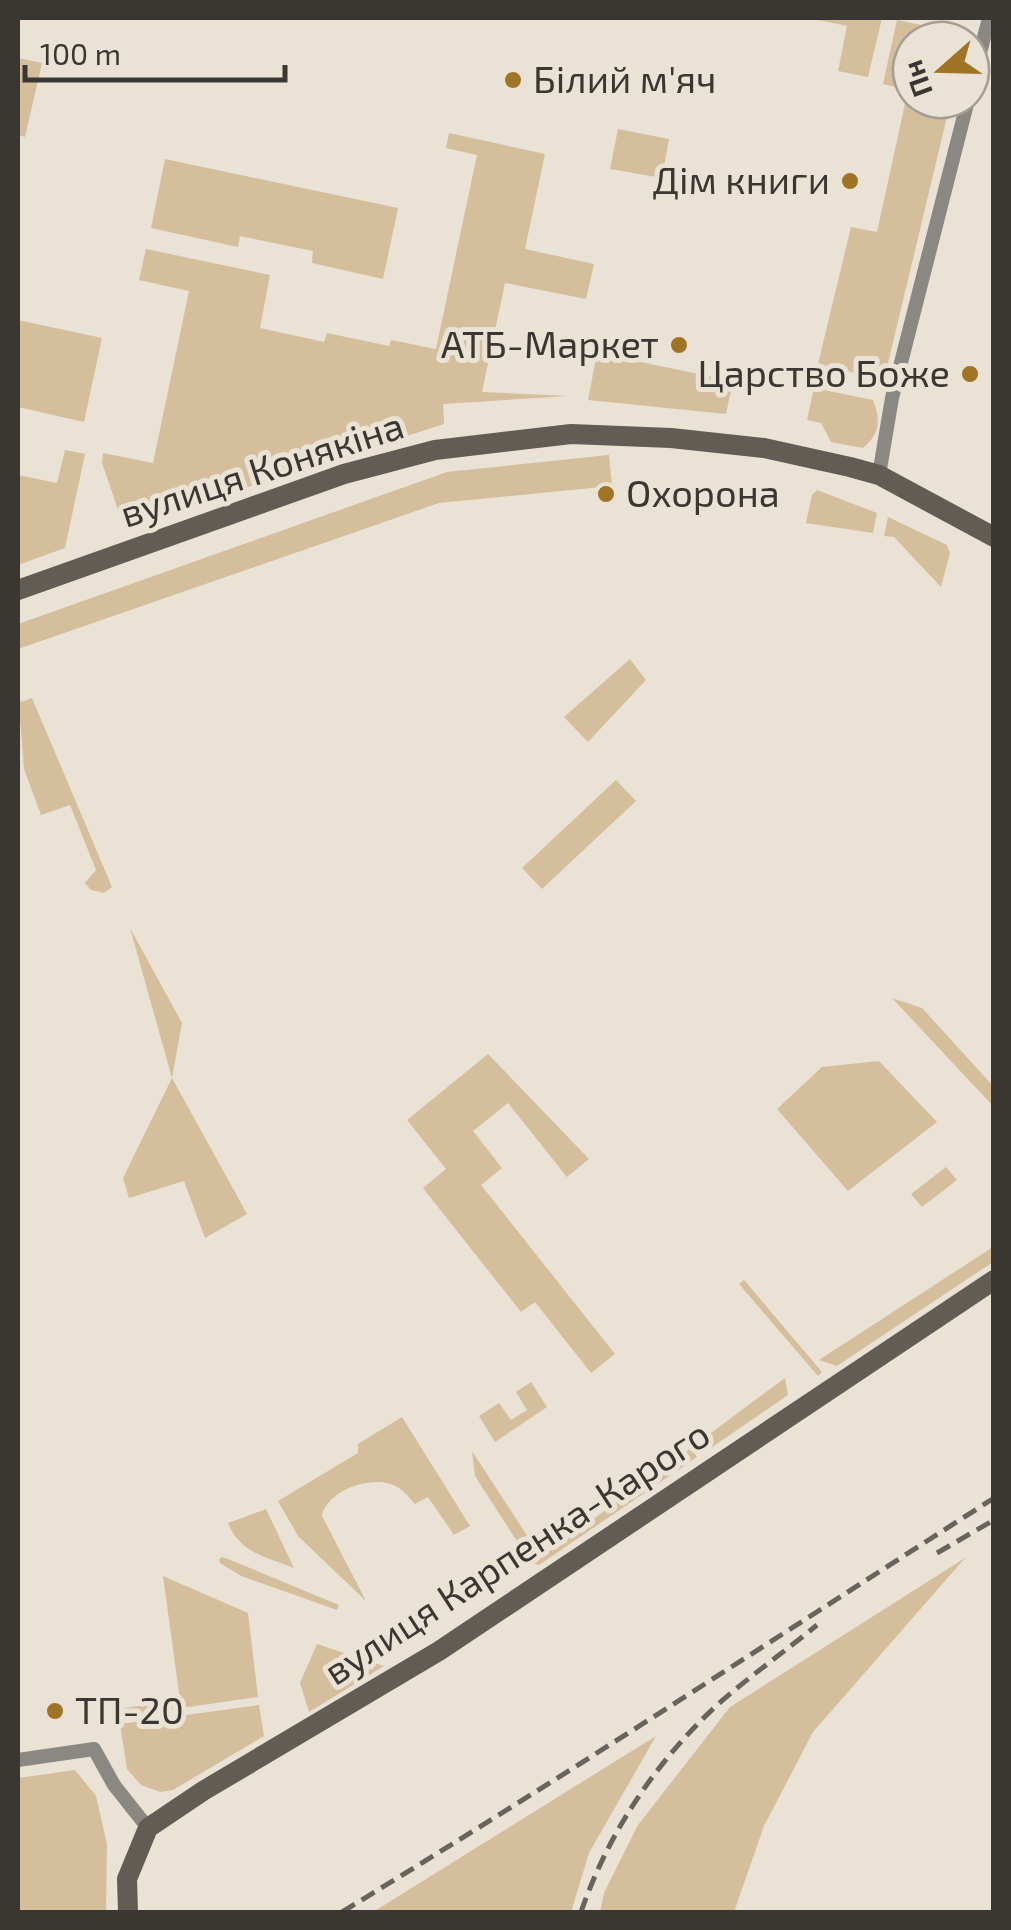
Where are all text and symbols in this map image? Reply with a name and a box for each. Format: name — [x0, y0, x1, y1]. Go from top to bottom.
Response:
scale bar — [25, 20, 285, 82]
north arrow — [891, 20, 991, 120]
text: 100 m — [40, 35, 121, 71]
place label: Білий м'яч — [533, 55, 716, 101]
text: Пн — [894, 56, 939, 102]
marker: Білий м'яч — [502, 69, 524, 91]
place label: Дім книги — [653, 156, 830, 202]
marker: Дім книги — [839, 170, 861, 192]
place label: АТБ-Маркет — [441, 320, 659, 366]
marker: АТБ-Маркет — [668, 334, 690, 356]
place label: Царство Боже — [697, 349, 950, 395]
marker: Царство Боже — [959, 363, 981, 385]
street label: вулиця Конякіна — [114, 401, 409, 536]
place label: Охорона — [626, 469, 780, 515]
marker: Охорона — [595, 483, 617, 505]
street label: вулиця Карпенка-Карого — [314, 1409, 717, 1693]
place label: ТП-20 — [75, 1686, 184, 1732]
marker: ТП-20 — [44, 1700, 66, 1722]

